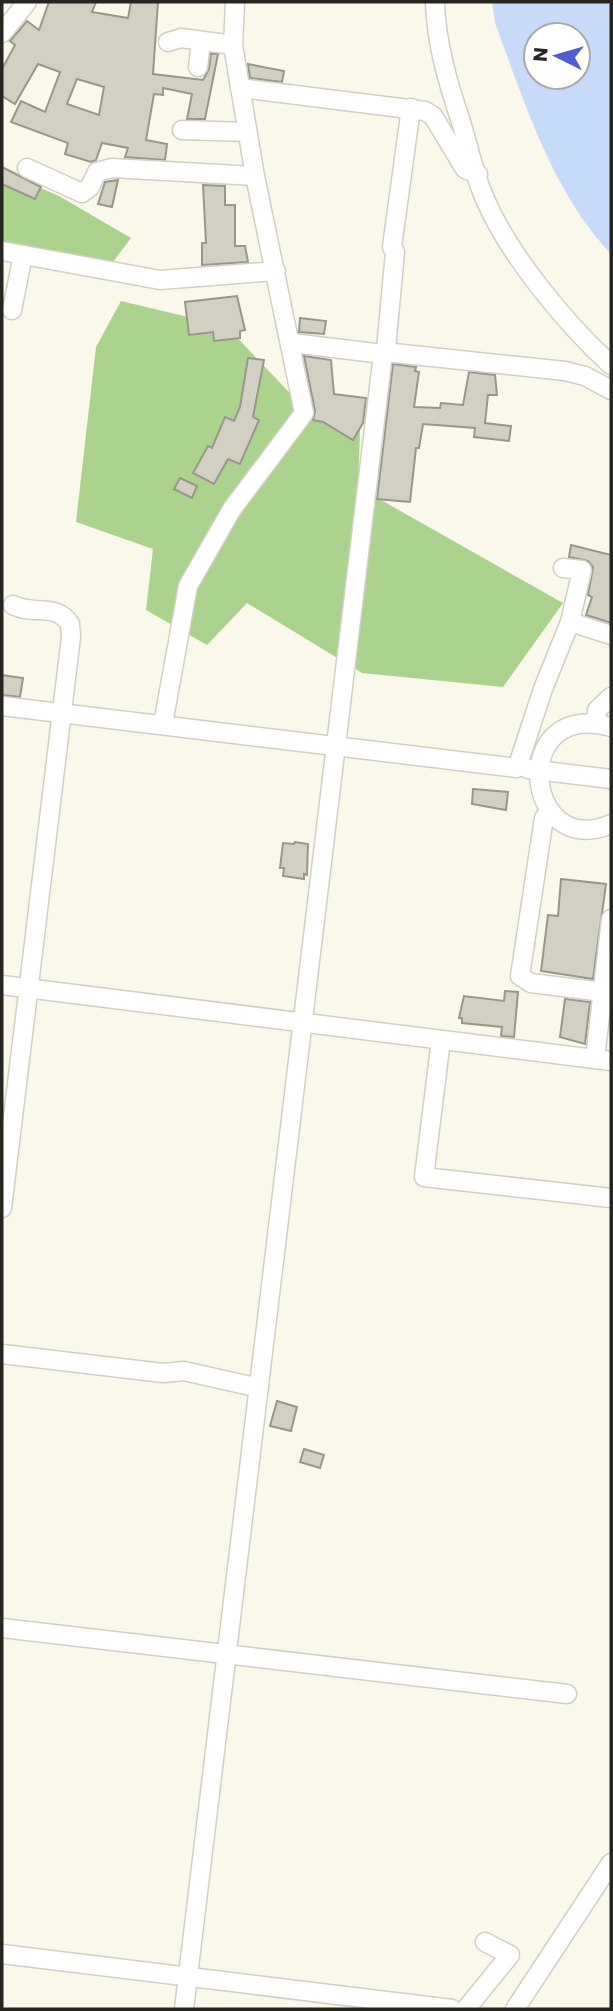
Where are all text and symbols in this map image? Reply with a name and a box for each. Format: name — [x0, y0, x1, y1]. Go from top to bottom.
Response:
north arrow — [522, 21, 592, 91]
text: N — [526, 46, 555, 63]

